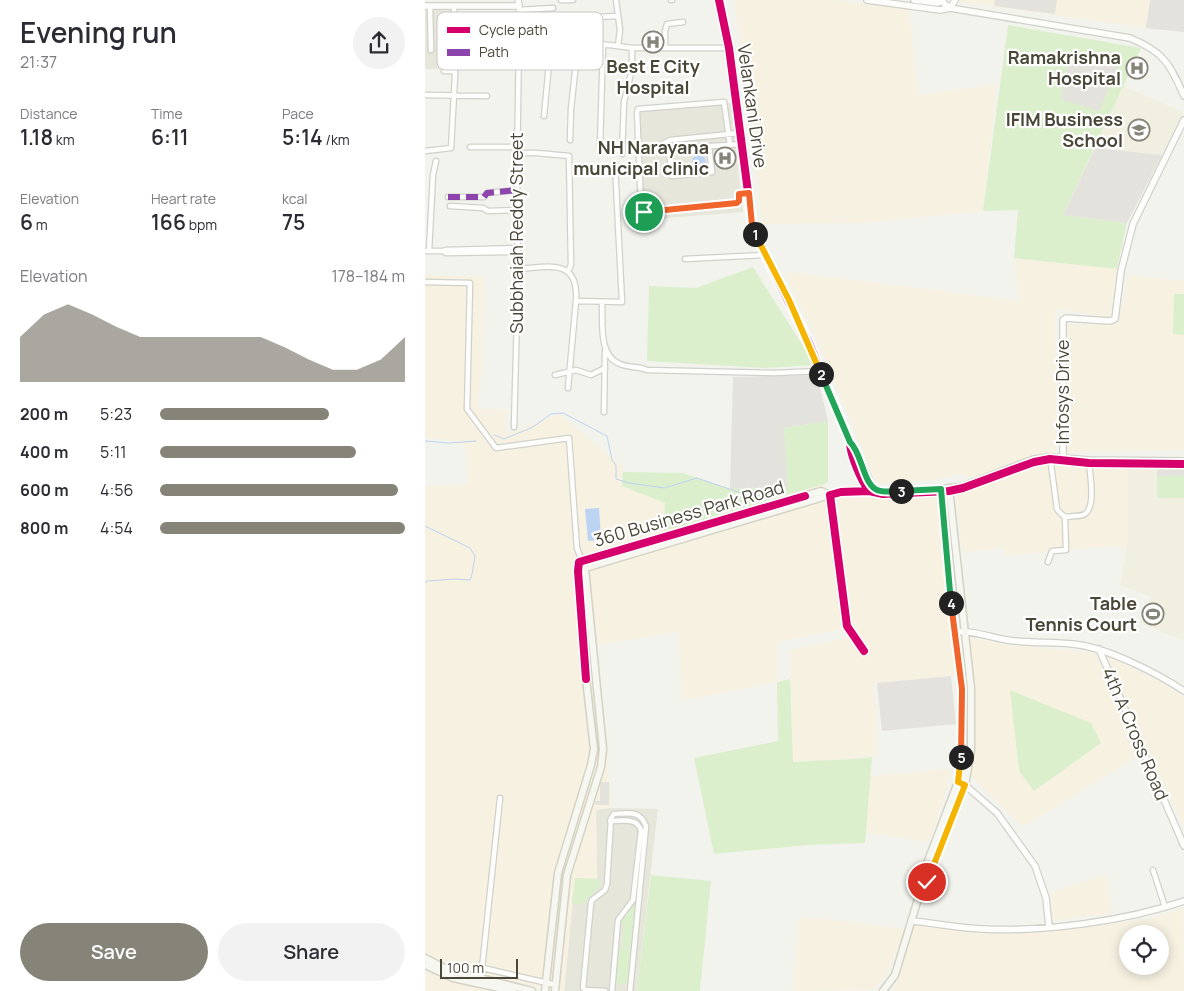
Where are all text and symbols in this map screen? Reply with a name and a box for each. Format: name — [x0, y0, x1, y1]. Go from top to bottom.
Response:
legend — [437, 12, 603, 70]
text: Evening run — [20, 13, 177, 51]
button: share — [353, 17, 405, 69]
text: Cycle path — [479, 20, 548, 39]
hospital icon: Best E City Hospital — [641, 30, 665, 54]
text: Path — [479, 42, 509, 61]
street label: Velankani Drive — [732, 42, 774, 169]
place label: Ramakrishna Hospital — [1008, 45, 1121, 90]
text: 21:37 — [20, 51, 57, 73]
place label: Best E City Hospital — [606, 54, 700, 99]
hospital icon: Ramakrishna Hospital — [1125, 56, 1149, 80]
text: Distance — [20, 104, 77, 123]
text: Time — [151, 104, 183, 123]
text: Pace — [282, 104, 314, 123]
place label: IFIM Business School — [1006, 107, 1123, 152]
school or university icon: IFIM Business School — [1127, 118, 1151, 142]
text: 1.18 — [20, 123, 53, 151]
text: 6:11 — [151, 123, 189, 151]
text: 5:14 — [282, 123, 323, 151]
text: km — [53, 130, 75, 149]
text: /km — [323, 130, 350, 149]
street label: Subbhaiah Reddy Street — [504, 132, 528, 334]
place label: NH Narayana municipal clinic — [573, 135, 709, 180]
hospital icon: NH Narayana municipal clinic — [713, 146, 737, 170]
text: Elevation — [20, 189, 79, 208]
text: Heart rate — [151, 189, 216, 208]
text: kcal — [282, 189, 308, 208]
pin — [623, 191, 665, 233]
icon: arrive — [630, 198, 658, 226]
text: 6 — [20, 208, 33, 236]
text: 166 — [151, 208, 186, 236]
text: 75 — [282, 208, 305, 236]
text: m — [33, 215, 48, 234]
text: bpm — [186, 215, 217, 234]
pin: 1 — [743, 222, 767, 246]
text: 1 — [752, 225, 759, 244]
text: Elevation — [20, 265, 88, 287]
text: 178–184 m — [331, 265, 405, 287]
street label: Infosys Drive — [1050, 339, 1074, 445]
pin: 2 — [809, 362, 833, 386]
text: 2 — [817, 365, 826, 384]
text: 200 m — [20, 403, 68, 425]
text: 5:23 — [100, 403, 132, 425]
text: 400 m — [20, 441, 68, 463]
text: 5:11 — [100, 441, 127, 463]
street label: 360 Business Park Road — [591, 474, 787, 552]
pin: 3 — [889, 478, 913, 504]
text: 600 m — [20, 479, 69, 501]
text: 4:56 — [100, 479, 133, 501]
text: 3 — [897, 482, 906, 501]
text: 800 m — [20, 517, 68, 539]
text: 4:54 — [100, 517, 133, 539]
pin: 4 — [939, 590, 963, 616]
place label: Table Tennis Court — [1025, 591, 1137, 636]
text: 4 — [947, 594, 956, 613]
sports icon: Table Tennis Court — [1141, 602, 1165, 626]
street label: 4th A Cross Road — [1097, 664, 1175, 804]
pin: 5 — [949, 744, 973, 770]
text: 5 — [957, 748, 966, 767]
pin — [906, 861, 948, 903]
icon: check — [913, 868, 941, 896]
button: Save — [20, 923, 208, 981]
button: Share — [218, 923, 405, 981]
map controls — [1119, 925, 1169, 975]
button: locate — [1119, 925, 1169, 975]
scale bar — [440, 956, 517, 979]
text: 100 m — [447, 958, 484, 977]

